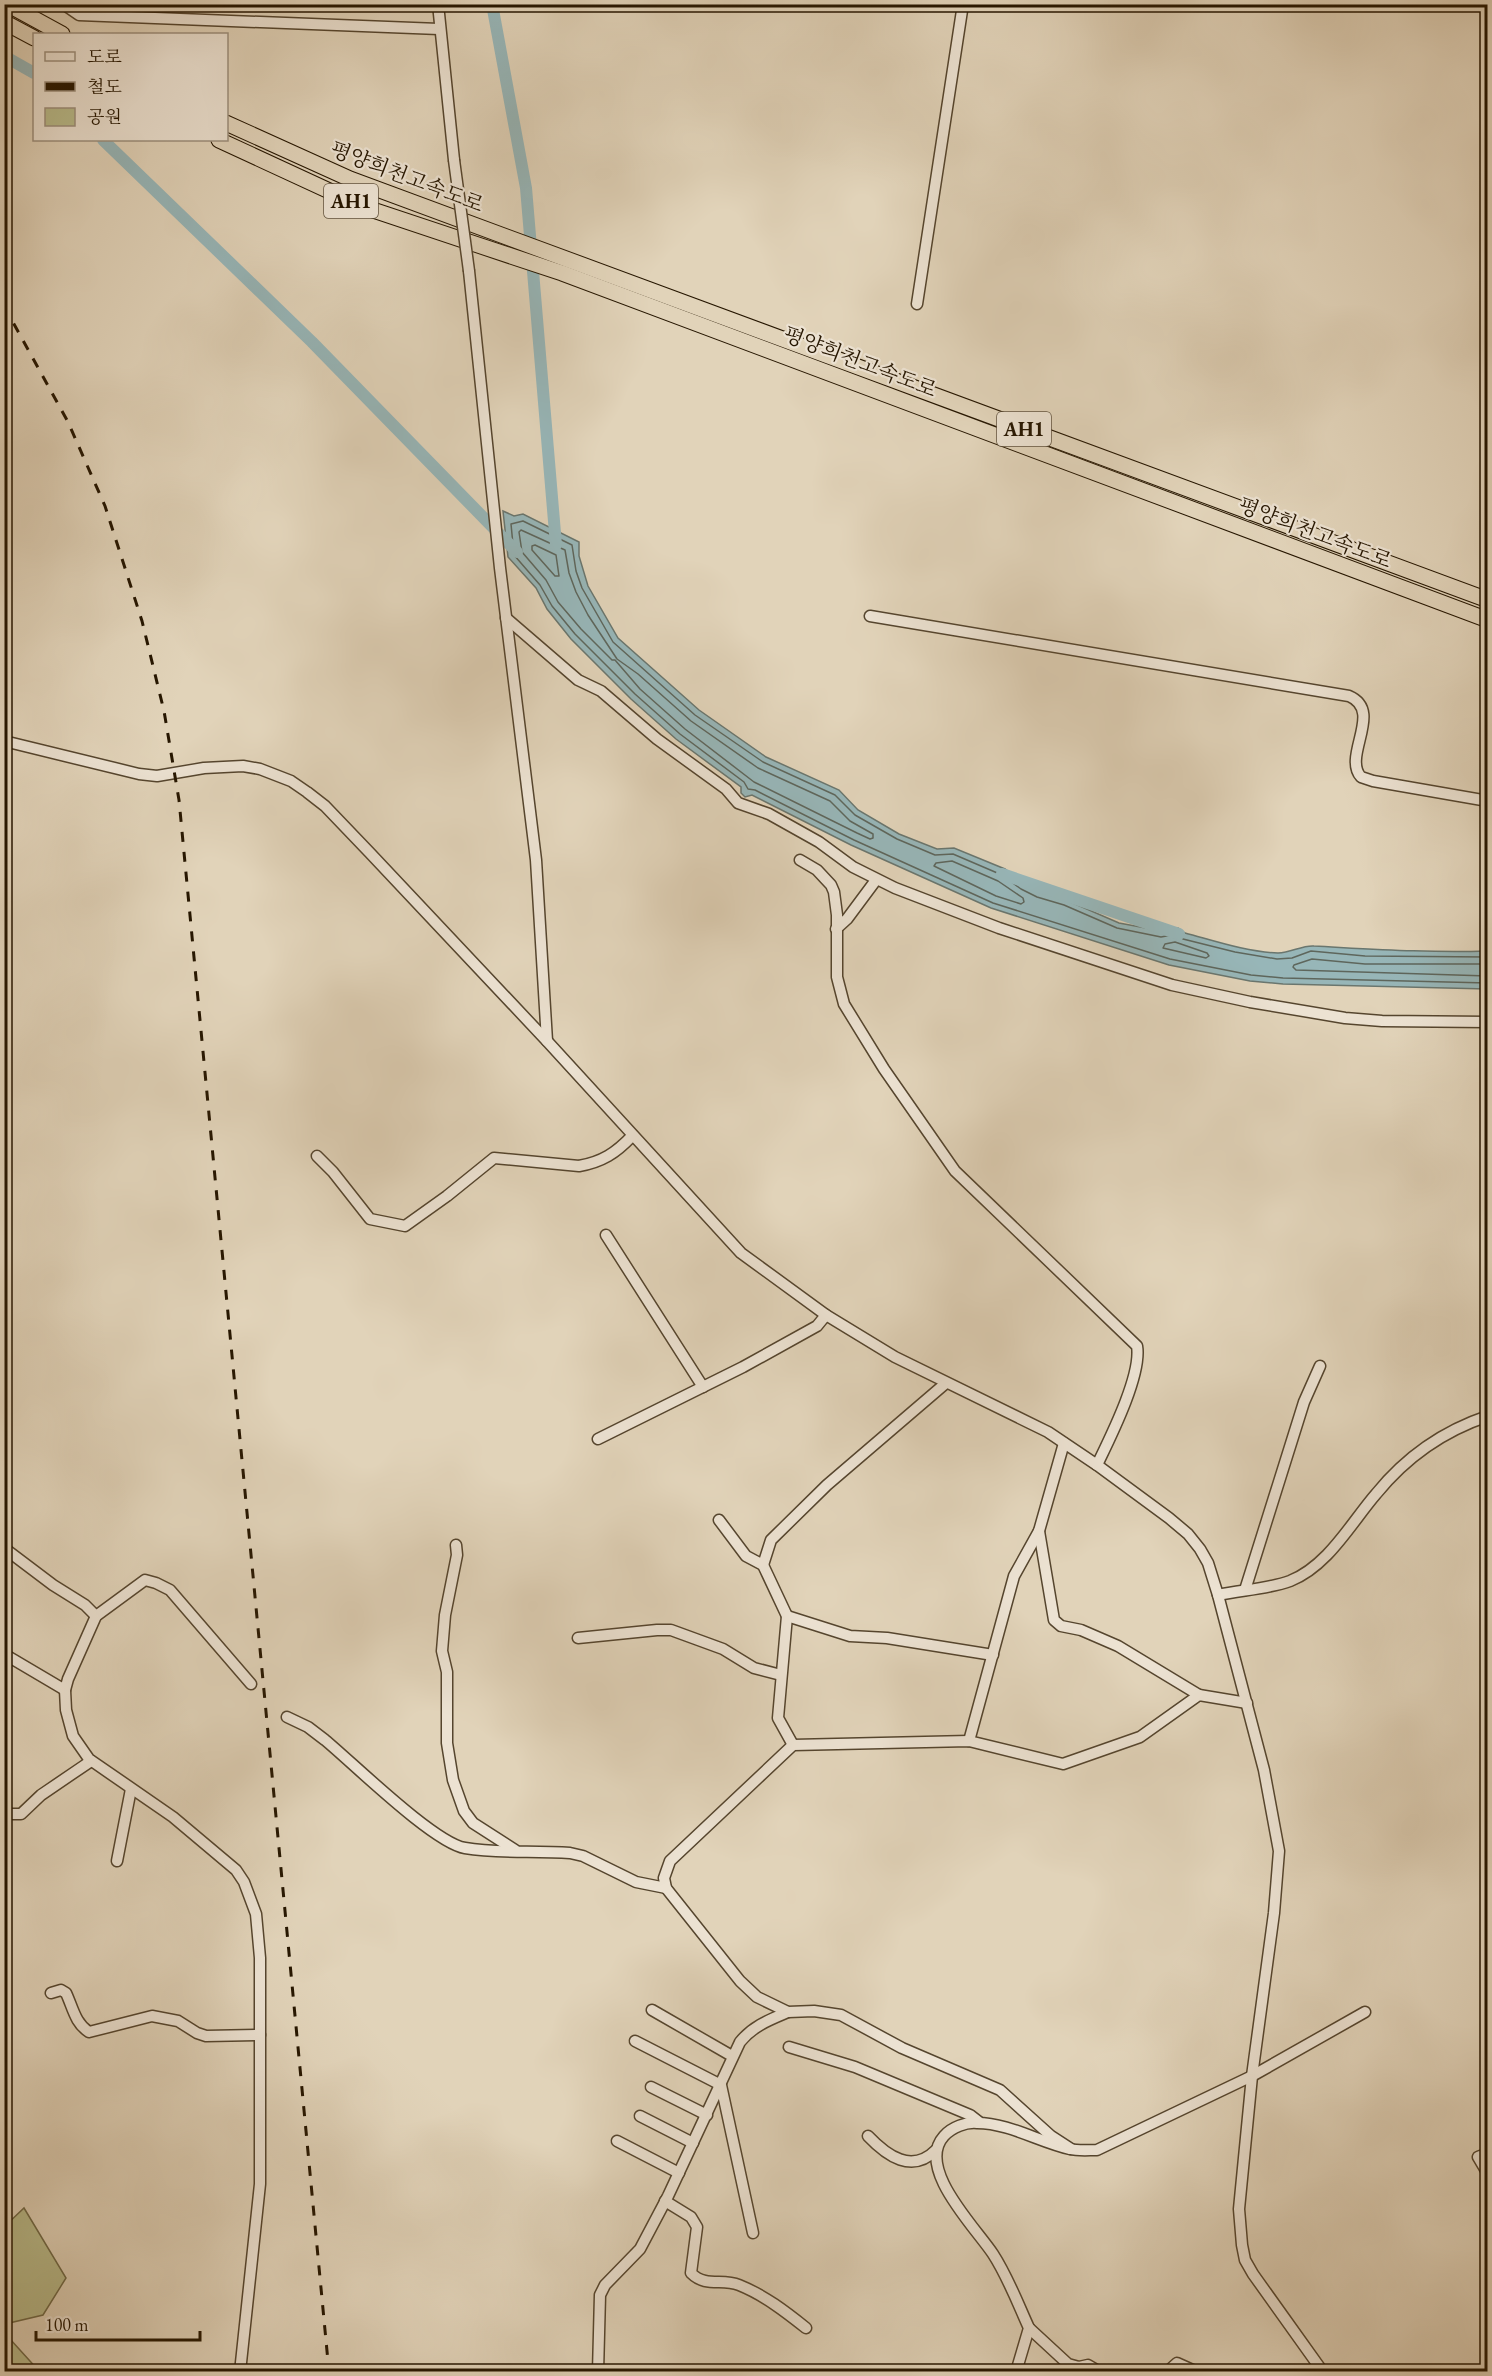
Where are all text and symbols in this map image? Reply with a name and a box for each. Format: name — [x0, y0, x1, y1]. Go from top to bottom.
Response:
legend — [33, 33, 228, 141]
text: 도로 — [87, 45, 122, 68]
text: 철도 — [87, 75, 122, 98]
text: 공원 — [87, 105, 122, 128]
street label: 평양희천고속도로 — [327, 135, 488, 218]
road number: AH1 — [324, 184, 378, 218]
street label: 평양희천고속도로 — [780, 320, 941, 403]
road number: AH1 — [997, 412, 1051, 446]
street label: 평양희천고속도로 — [1235, 491, 1396, 574]
scale bar — [36, 2304, 200, 2342]
text: 100 m — [45, 2313, 89, 2336]

